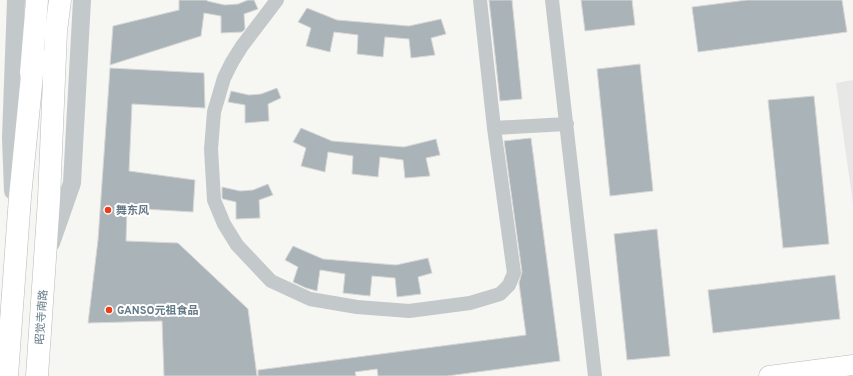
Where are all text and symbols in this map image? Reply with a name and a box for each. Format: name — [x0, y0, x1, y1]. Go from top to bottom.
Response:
place label: 舞东风 — [116, 204, 149, 218]
marker: 舞东风 — [103, 205, 113, 215]
street label: 昭觉寺南路 — [33, 289, 51, 345]
place label: GANSO元祖食品 — [117, 304, 198, 318]
marker: GANSO元祖食品 — [104, 305, 114, 315]

